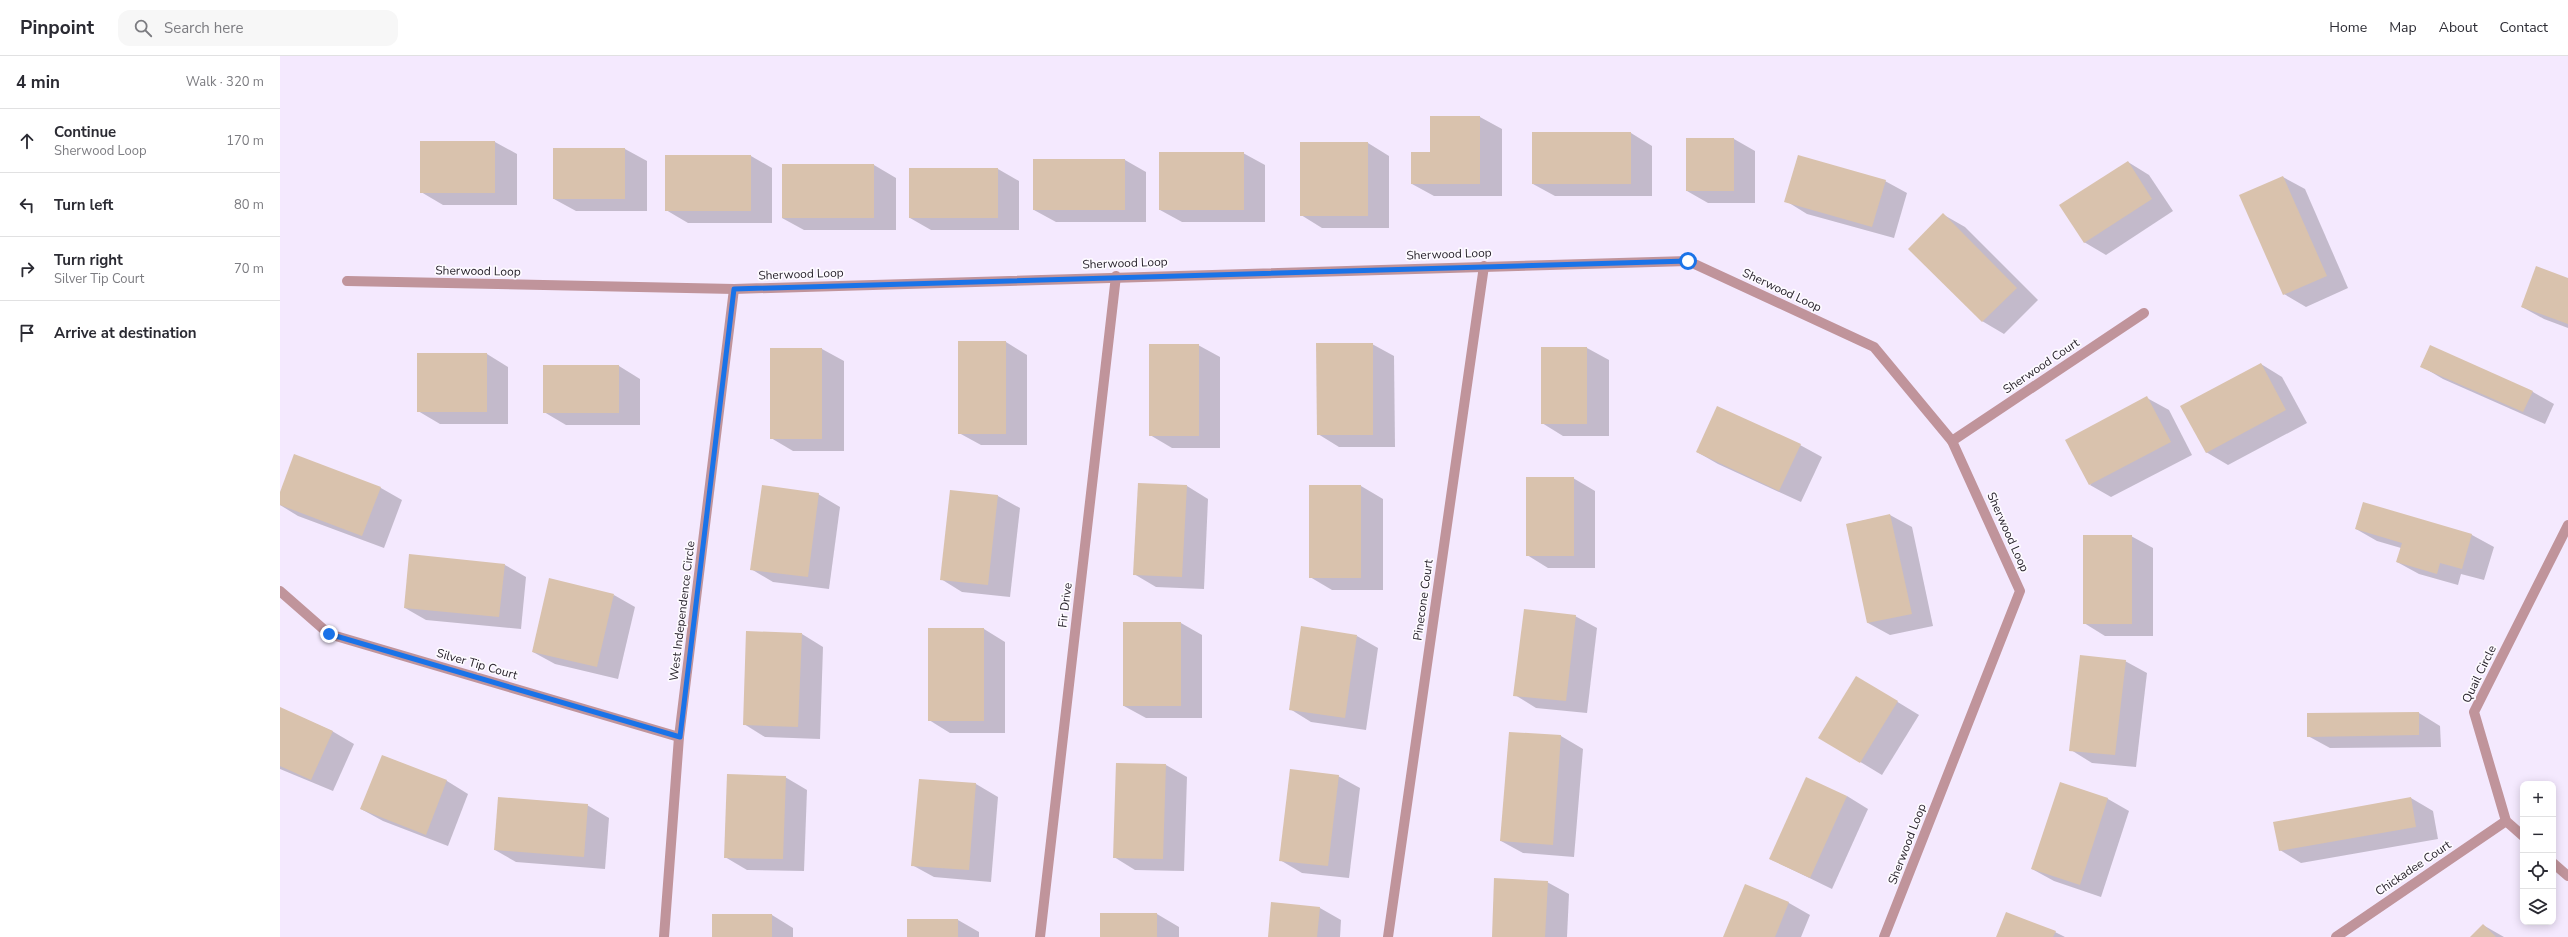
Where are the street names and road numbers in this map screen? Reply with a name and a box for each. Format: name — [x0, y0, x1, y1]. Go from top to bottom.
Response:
street label: Sherwood Loop — [1406, 245, 1492, 263]
street label: Sherwood Loop — [1082, 254, 1168, 272]
street label: Sherwood Loop — [435, 262, 521, 280]
street label: Sherwood Loop — [758, 265, 844, 283]
street label: Sherwood Loop — [1740, 265, 1824, 315]
street label: Sherwood Court — [2000, 334, 2083, 397]
street label: Sherwood Loop — [1983, 490, 2033, 574]
street label: West Independence Circle — [665, 540, 699, 682]
street label: Pinecone Court — [1409, 558, 1437, 642]
street label: Fir Drive — [1054, 582, 1076, 628]
street label: Quail Circle — [2458, 643, 2500, 705]
street label: Silver Tip Court — [435, 645, 520, 683]
street label: Sherwood Loop — [1884, 801, 1930, 887]
street label: Chickadee Court — [2372, 836, 2455, 899]

